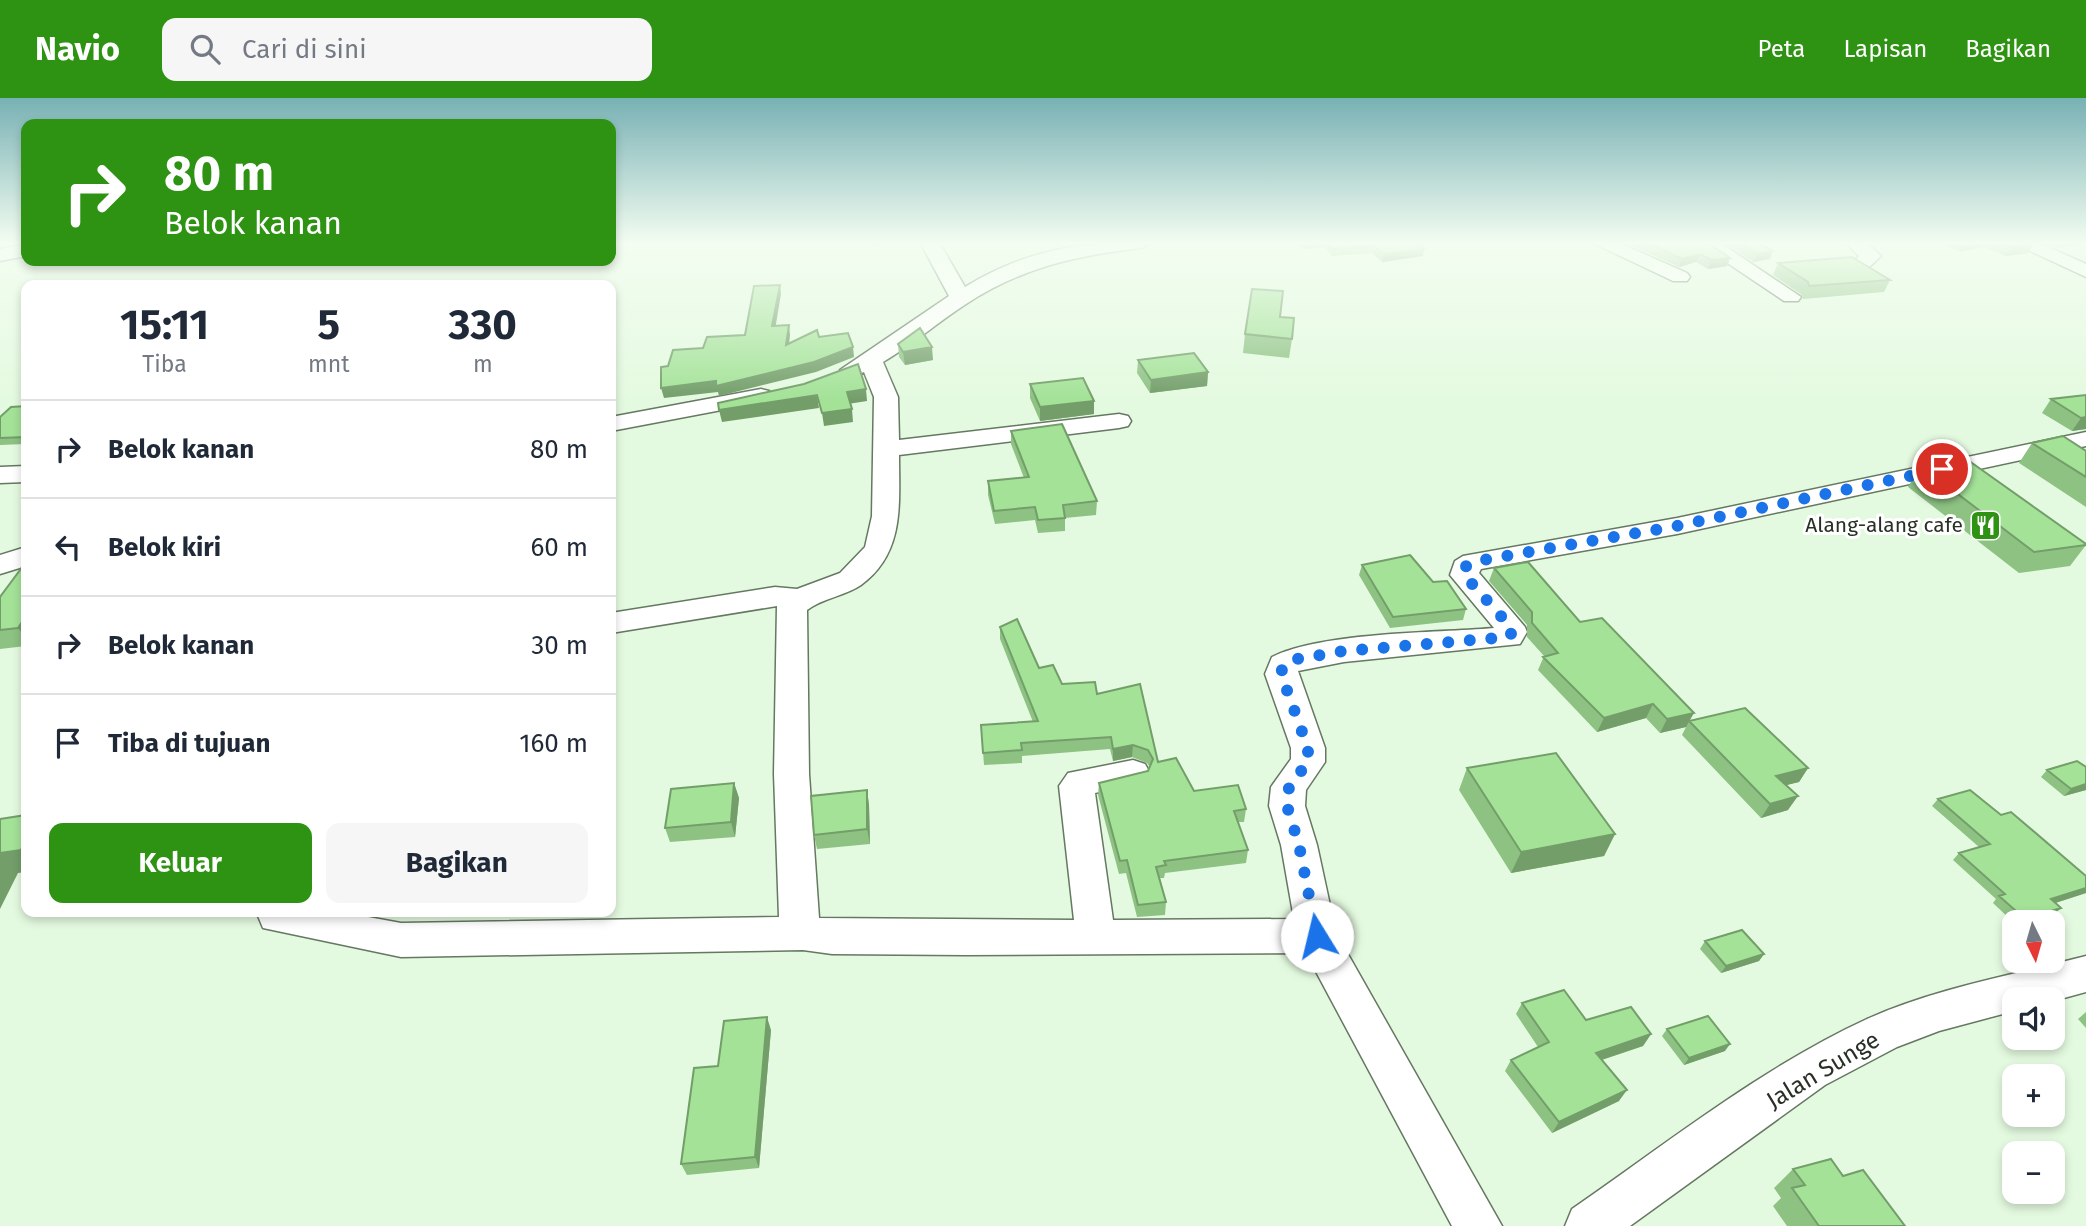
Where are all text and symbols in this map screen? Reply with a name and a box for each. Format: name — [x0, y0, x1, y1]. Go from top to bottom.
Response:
search box — [162, 18, 652, 81]
text: Navio — [35, 29, 120, 69]
icon: search — [186, 30, 224, 68]
text: Cari di sini — [242, 34, 367, 65]
text: Peta — [1758, 35, 1805, 63]
text: Lapisan — [1843, 35, 1927, 63]
text: Bagikan — [1965, 35, 2051, 63]
text: 80 m — [164, 144, 274, 203]
icon: right — [49, 147, 140, 238]
text: Belok kanan — [164, 204, 342, 242]
text: 15:11 — [120, 300, 209, 350]
text: 5 — [318, 300, 340, 350]
text: 330 — [449, 300, 517, 350]
text: Tiba — [142, 350, 187, 378]
text: mnt — [308, 350, 350, 378]
text: m — [473, 350, 493, 378]
icon: right — [49, 430, 87, 468]
text: Belok kanan — [108, 434, 254, 465]
text: 80 m — [530, 434, 588, 465]
pin — [1912, 439, 1972, 499]
icon: arrive — [1923, 450, 1961, 488]
restaurant icon: Alang-alang cafe — [1969, 508, 2003, 542]
place label: Alang-alang cafe — [1805, 512, 1963, 538]
icon: left — [49, 528, 87, 566]
text: Belok kiri — [108, 532, 221, 563]
text: 60 m — [530, 532, 588, 563]
icon: right — [49, 626, 87, 664]
text: Belok kanan — [108, 630, 254, 661]
text: 30 m — [531, 630, 588, 661]
icon: arrive — [49, 724, 87, 762]
text: Tiba di tujuan — [108, 728, 270, 759]
text: 160 m — [519, 728, 588, 759]
button: Keluar — [49, 823, 312, 903]
button: Bagikan — [326, 823, 588, 903]
position arrow — [1280, 899, 1354, 973]
north arrow — [2002, 910, 2065, 973]
map controls — [2002, 910, 2065, 1204]
button: sound — [2002, 987, 2065, 1050]
street label: Jalan Sunge — [1761, 1025, 1885, 1115]
button: + — [2002, 1064, 2065, 1127]
button: − — [2002, 1141, 2065, 1204]

